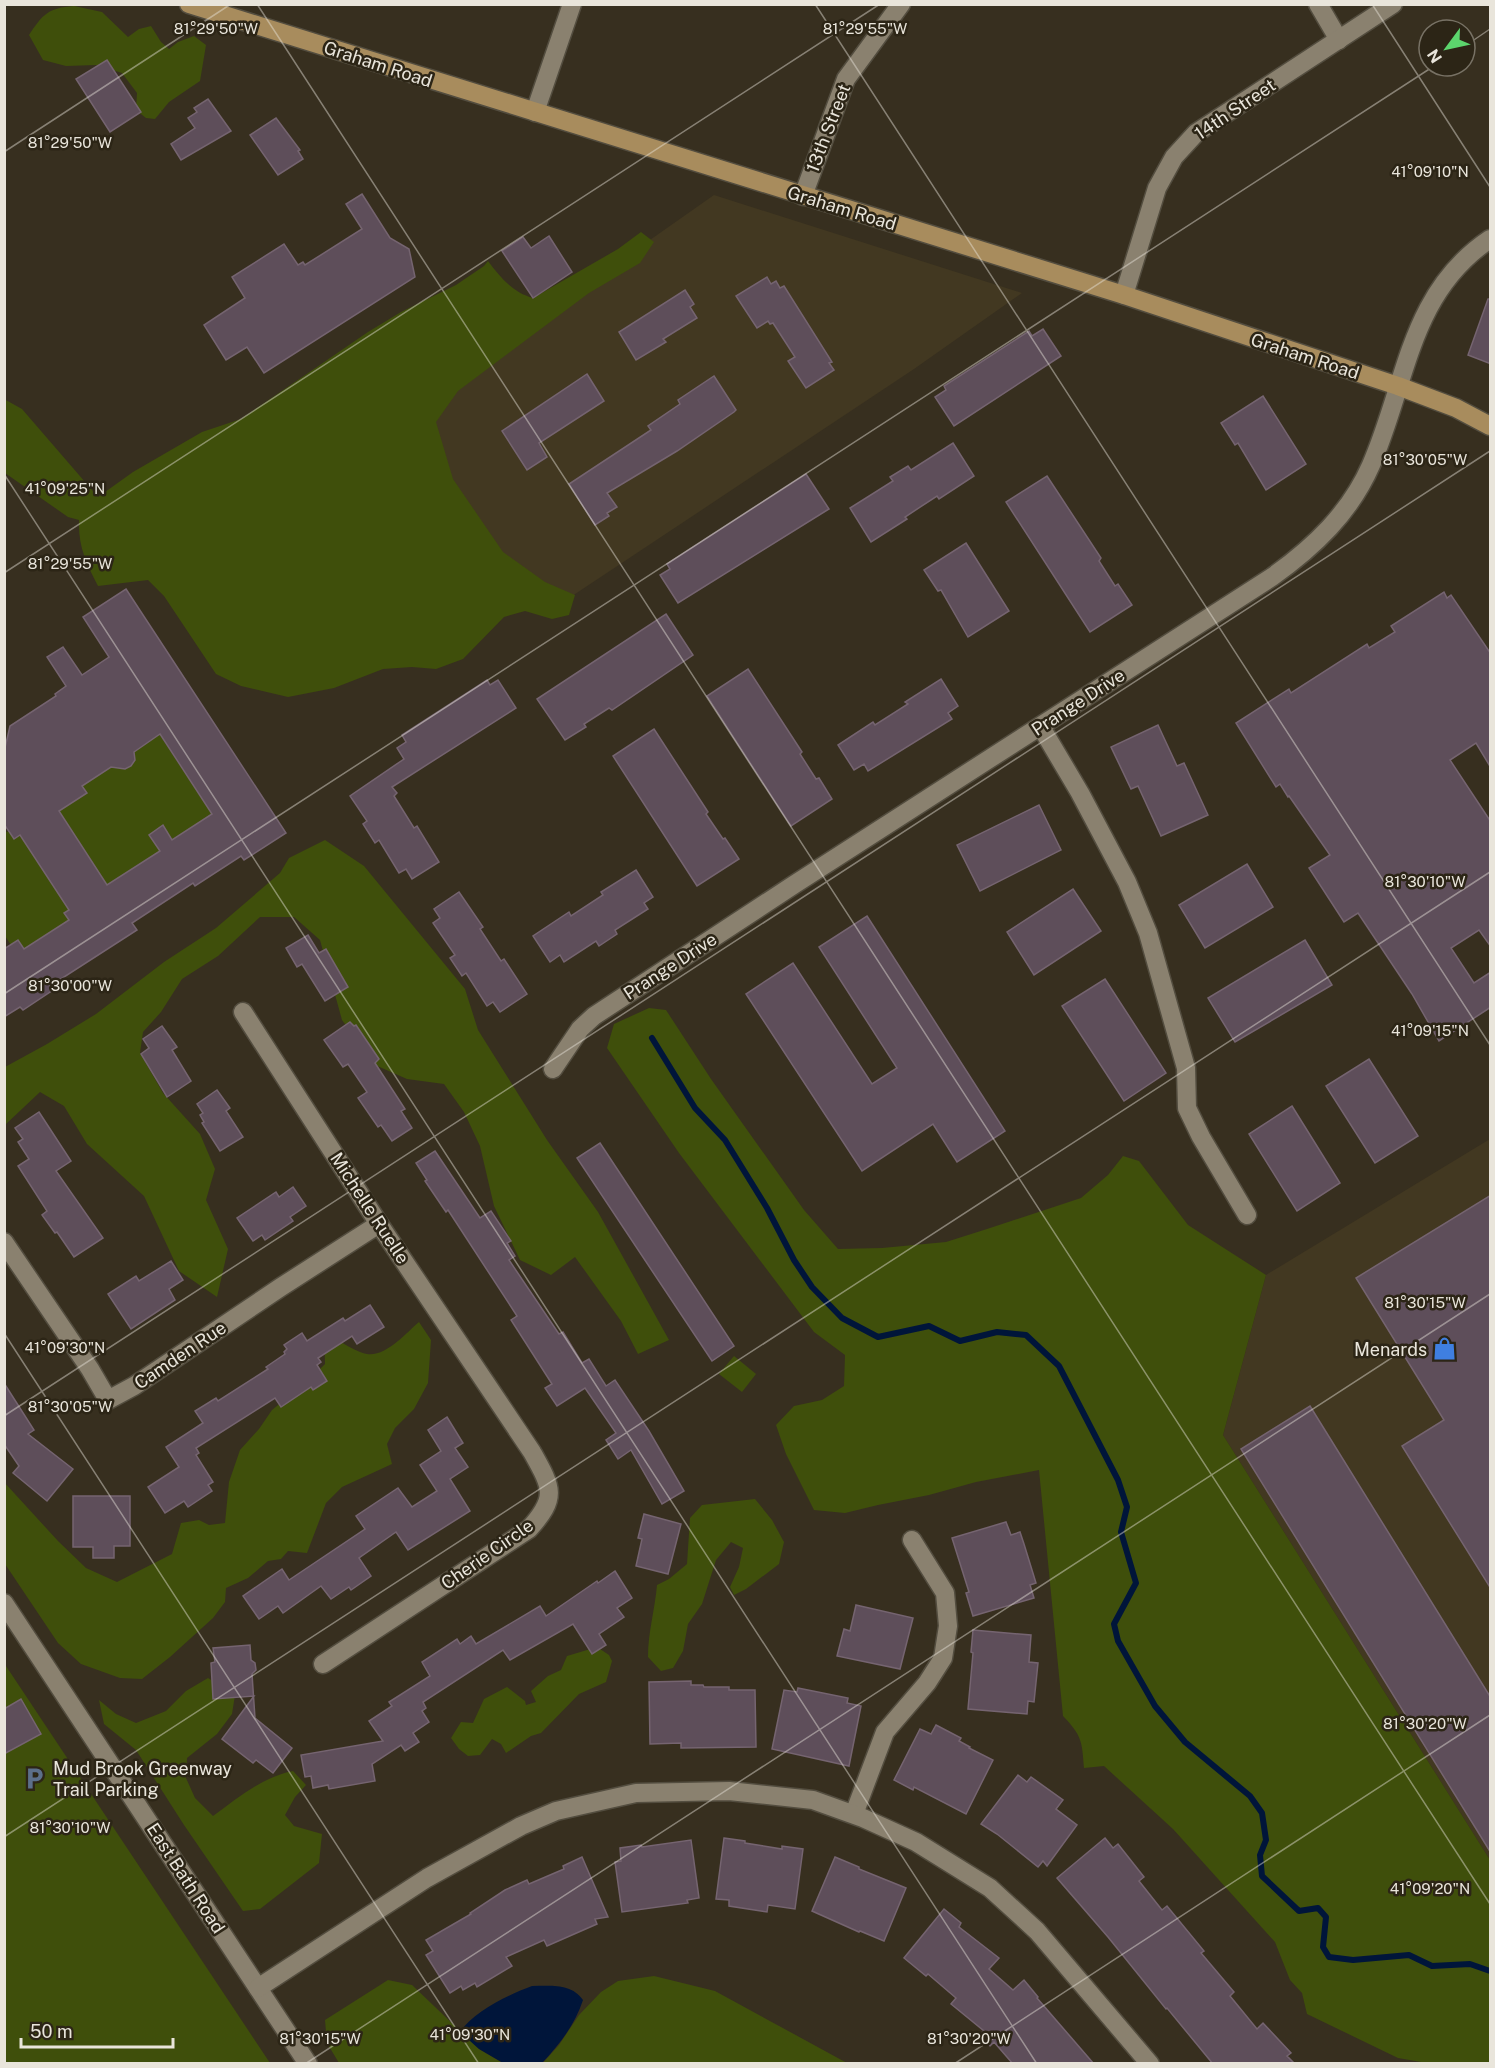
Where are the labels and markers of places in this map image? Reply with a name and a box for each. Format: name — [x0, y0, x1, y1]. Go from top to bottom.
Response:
shop icon: Menards — [1432, 1336, 1458, 1362]
place label: Menards — [1354, 1339, 1427, 1360]
place label: Mud Brook Greenway Trail Parking — [53, 1758, 232, 1800]
parking icon: Mud Brook Greenway Trail Parking — [22, 1765, 48, 1791]

